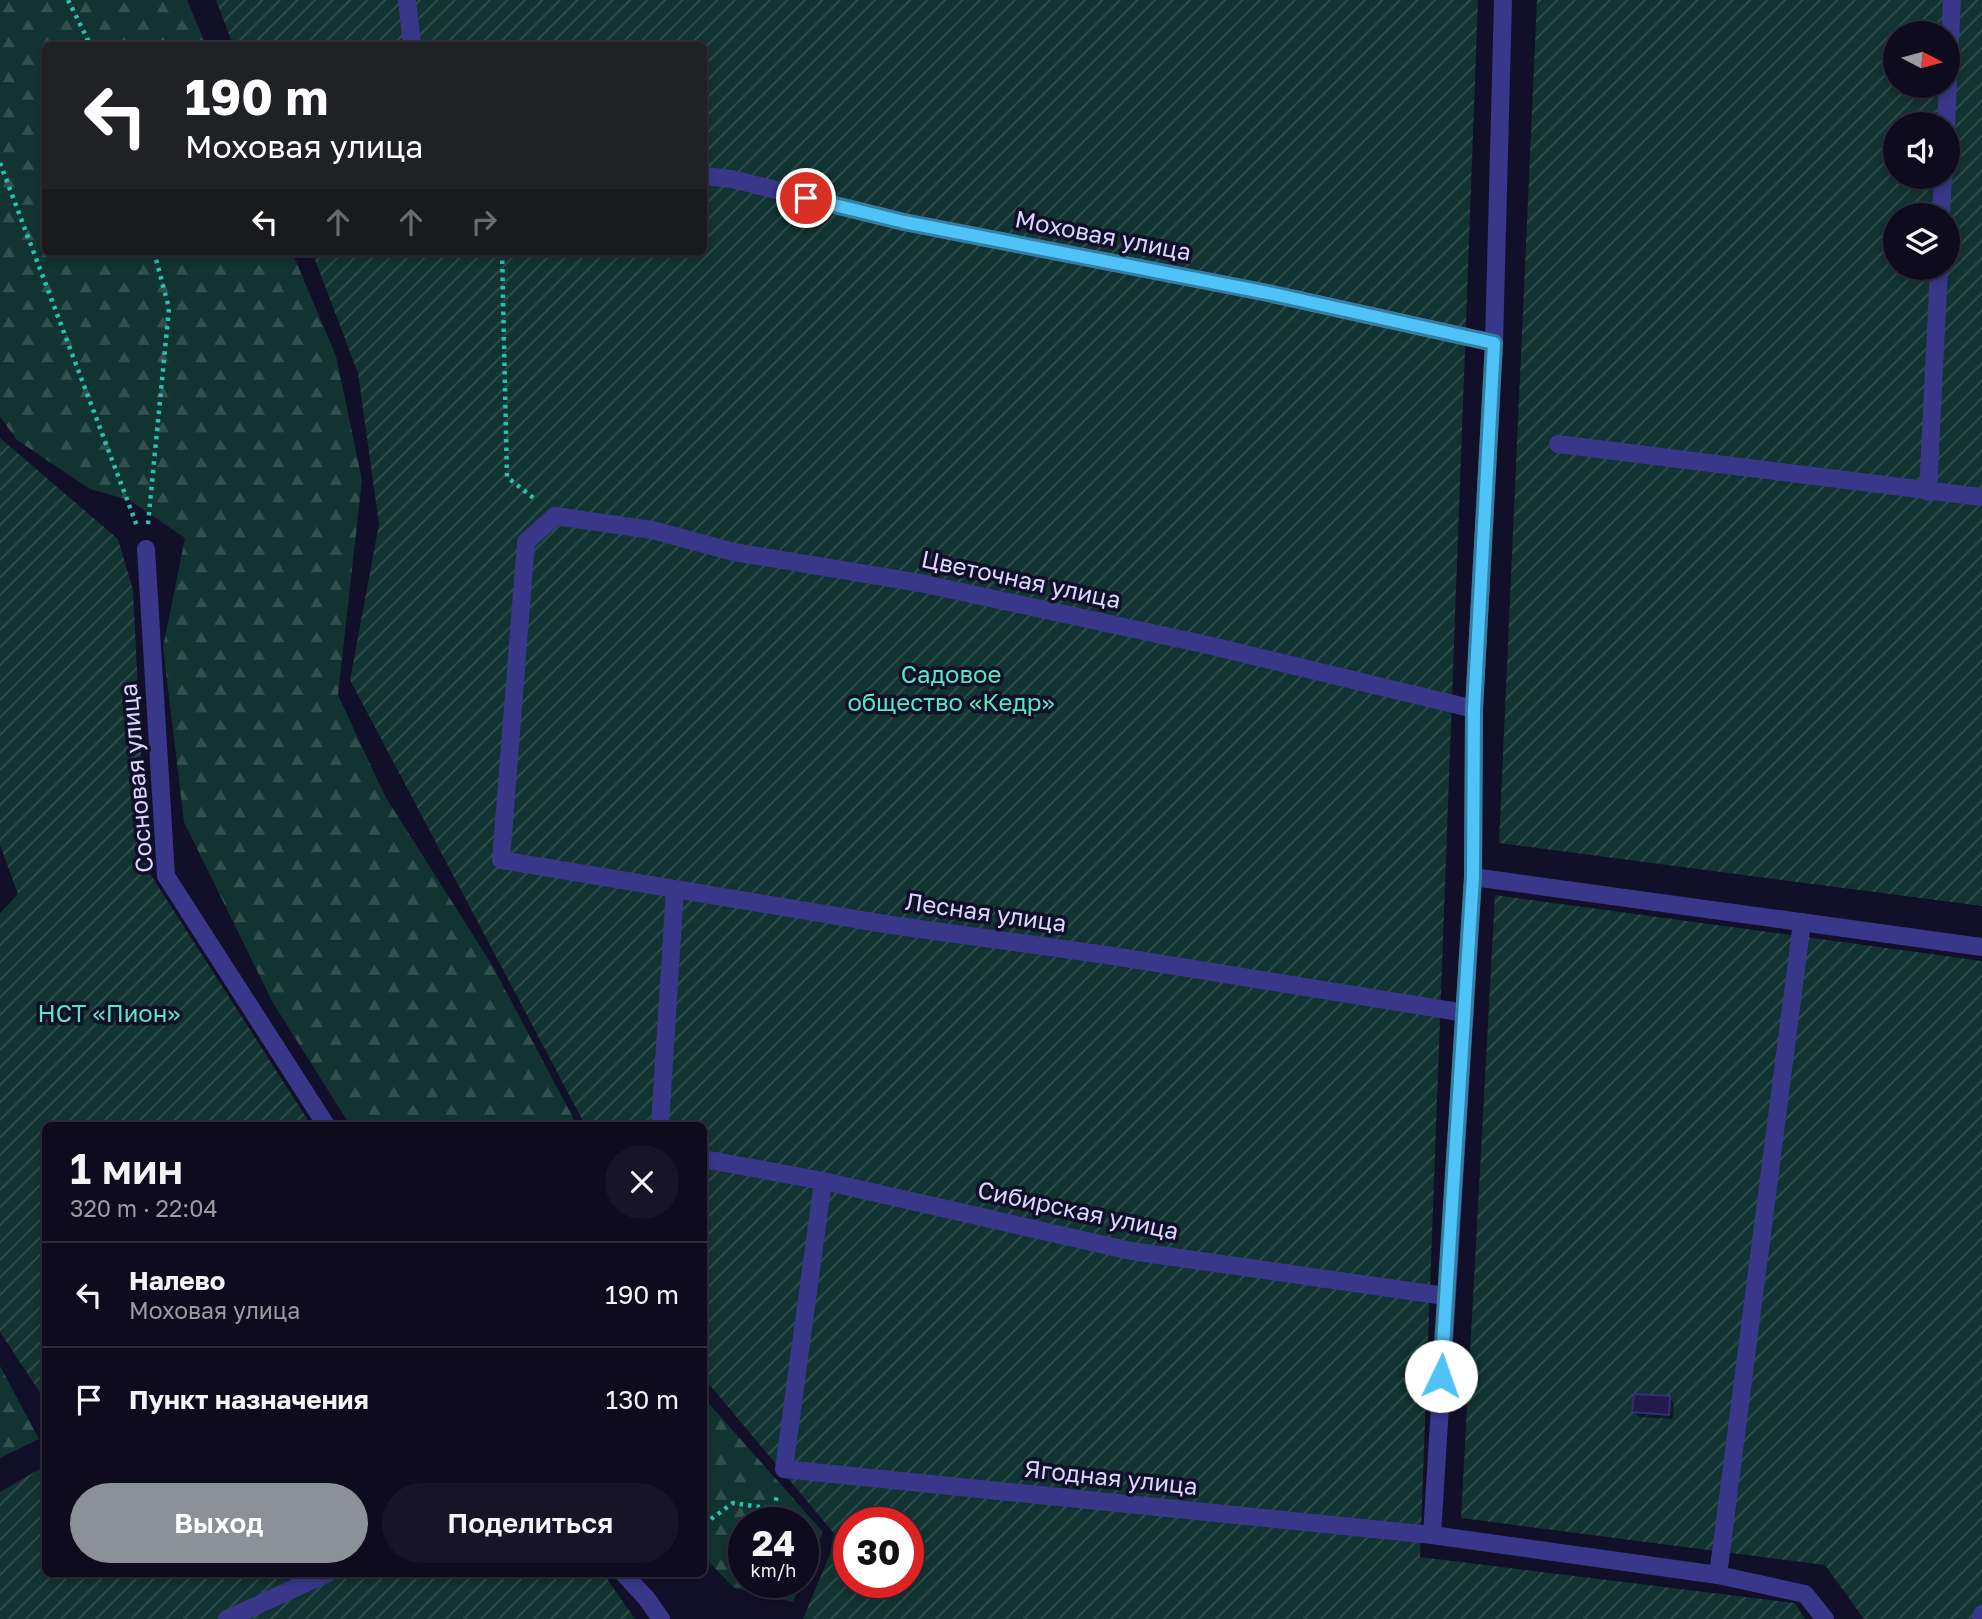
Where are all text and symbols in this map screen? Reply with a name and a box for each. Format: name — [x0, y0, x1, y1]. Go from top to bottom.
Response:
north arrow — [1883, 21, 1960, 98]
map controls — [1883, 21, 1960, 280]
text: 190 m — [185, 67, 328, 126]
icon: left — [70, 70, 161, 161]
button: sound — [1883, 112, 1960, 189]
text: Моховая улица — [185, 127, 423, 165]
pin — [776, 168, 836, 228]
icon: arrive — [787, 179, 825, 217]
icon: left — [246, 203, 284, 241]
icon: ahead — [319, 203, 357, 241]
icon: ahead — [392, 203, 430, 241]
icon: right — [465, 203, 503, 241]
street label: Моховая улица — [1013, 203, 1194, 266]
button: layers — [1883, 203, 1960, 280]
street label: Цветочная улица — [919, 543, 1124, 614]
park label: Садовое общество «Кедр» — [847, 659, 1055, 716]
street label: Сосновая улица — [113, 682, 158, 874]
street label: Лесная улица — [904, 886, 1069, 937]
park label: НСТ «Пион» — [37, 998, 181, 1027]
text: 1 мин — [70, 1143, 183, 1193]
button: close — [605, 1145, 679, 1219]
street label: Сибирская улица — [975, 1174, 1182, 1245]
text: 320 m · 22:04 — [70, 1194, 217, 1222]
text: Налево — [129, 1265, 225, 1296]
icon: left — [70, 1276, 108, 1314]
text: 190 m — [605, 1279, 679, 1310]
text: Моховая улица — [129, 1296, 300, 1324]
position arrow — [1404, 1339, 1478, 1413]
icon: arrive — [70, 1381, 108, 1419]
text: Пункт назначения — [129, 1384, 369, 1415]
text: 130 m — [606, 1384, 679, 1415]
street label: Ягодная улица — [1023, 1453, 1199, 1500]
button: Выход — [70, 1483, 368, 1563]
button: Поделиться — [382, 1483, 679, 1563]
speed limit sign: 30 — [833, 1507, 924, 1598]
text: 24 — [752, 1522, 795, 1564]
text: km/h — [751, 1559, 796, 1581]

